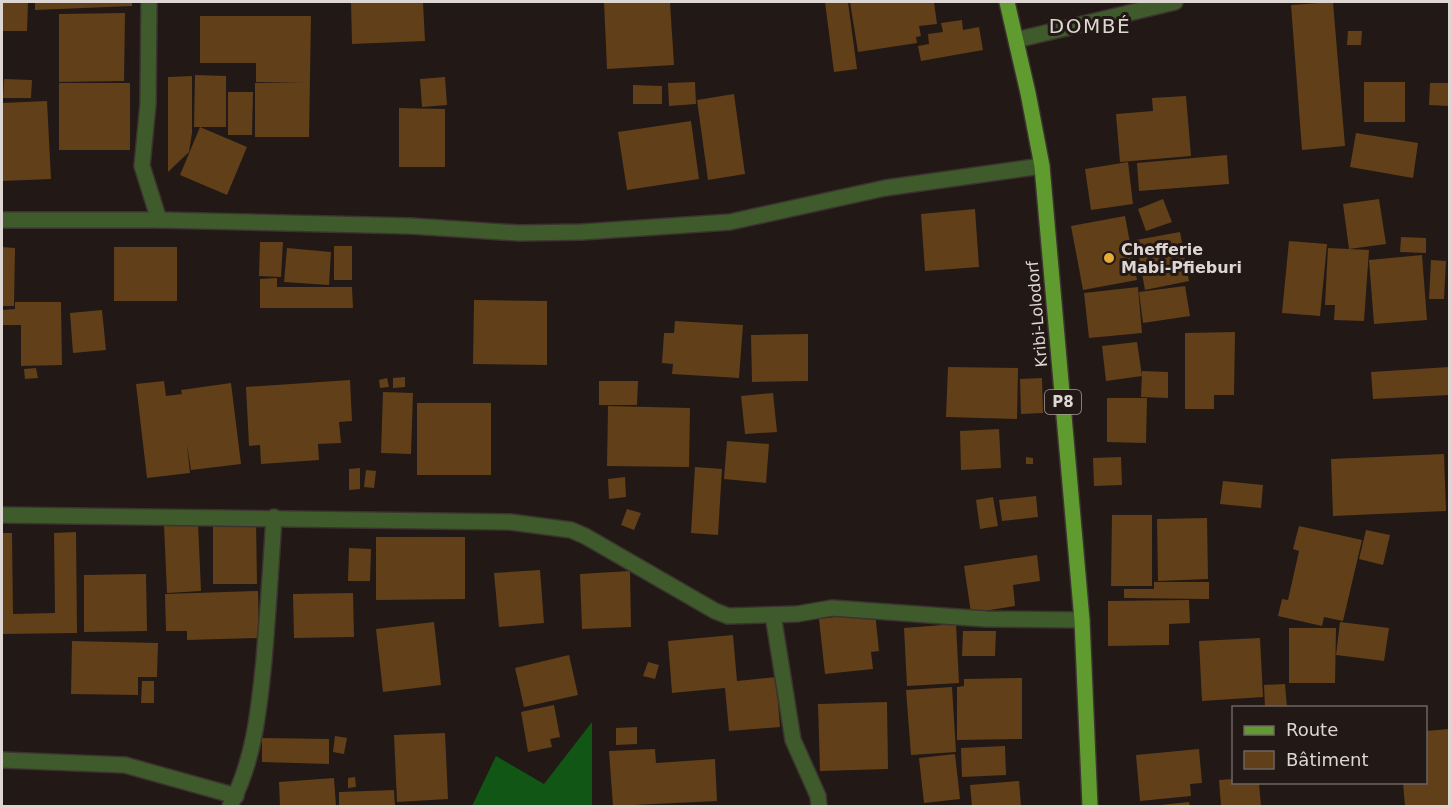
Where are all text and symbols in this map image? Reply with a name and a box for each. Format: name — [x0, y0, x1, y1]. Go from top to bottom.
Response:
district label: DOMBÉ — [1049, 14, 1131, 38]
place label: Chefferie Mabi-Pfieburi — [1121, 240, 1242, 277]
marker: Chefferie Mabi-Pfieburi — [1102, 251, 1116, 265]
street label: Kribi-Lolodorf — [1023, 260, 1051, 368]
road number: P8 — [1045, 390, 1081, 414]
legend — [1232, 706, 1427, 784]
text: Route — [1286, 719, 1338, 740]
text: Bâtiment — [1286, 749, 1369, 770]

